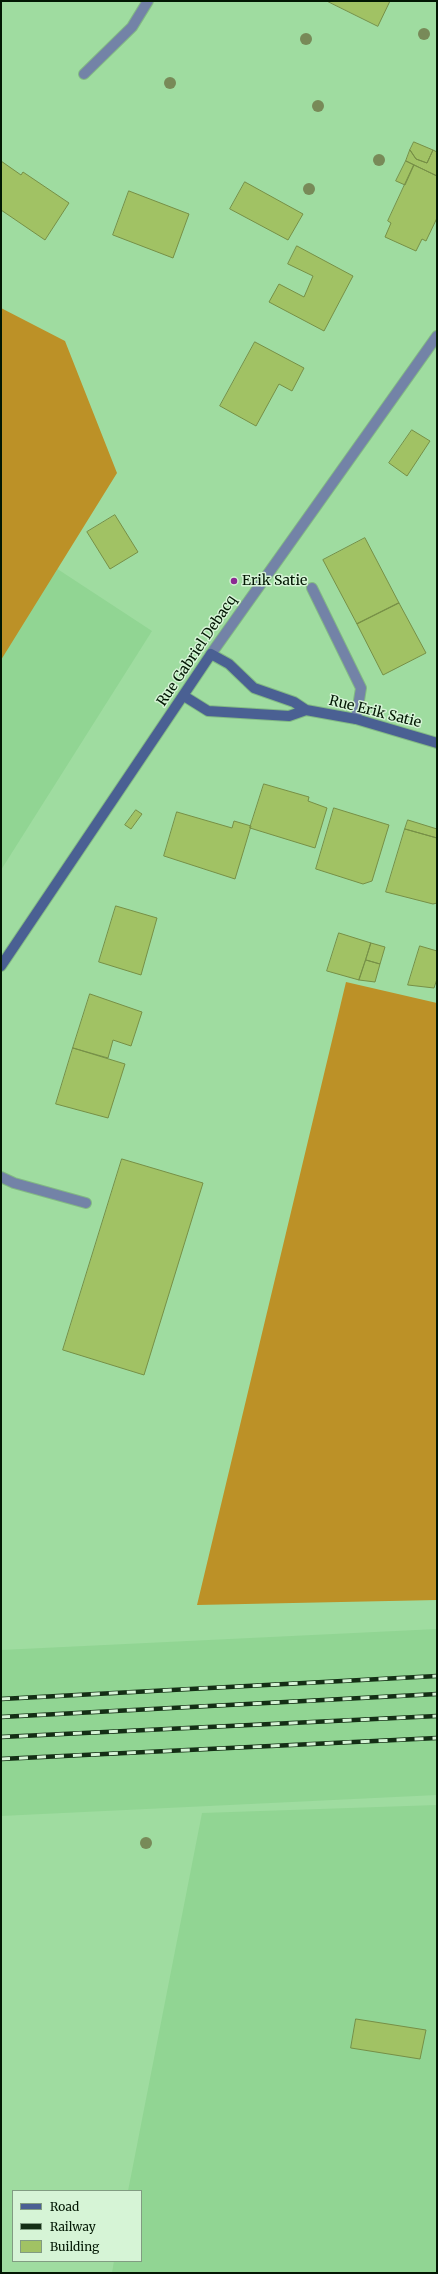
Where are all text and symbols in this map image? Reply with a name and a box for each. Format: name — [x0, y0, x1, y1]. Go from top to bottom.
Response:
place label: Erik Satie — [242, 573, 307, 589]
marker: Erik Satie — [229, 576, 239, 586]
street label: Rue Gabriel Debacq — [154, 592, 240, 710]
street label: Rue Erik Satie — [327, 692, 423, 732]
legend — [12, 2190, 142, 2262]
text: Road — [50, 2199, 79, 2214]
text: Railway — [50, 2219, 96, 2234]
text: Building — [50, 2239, 99, 2254]

